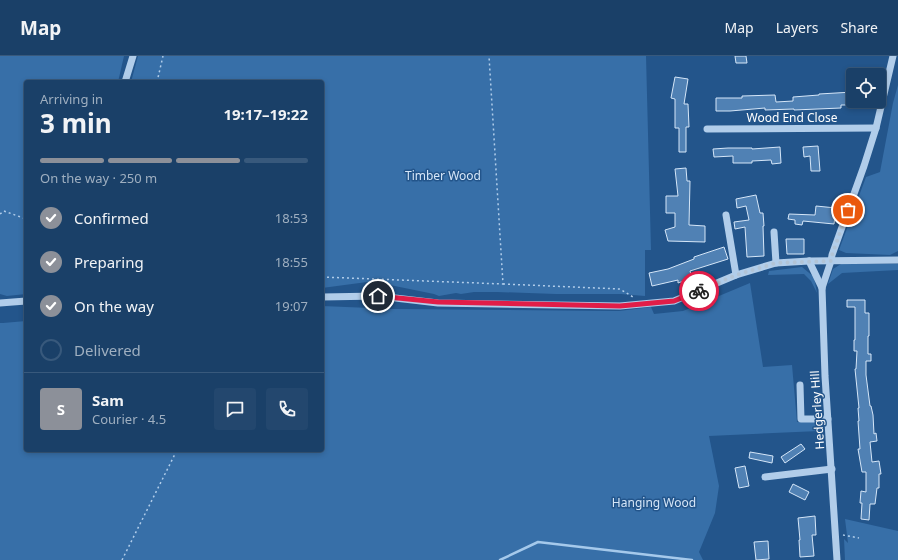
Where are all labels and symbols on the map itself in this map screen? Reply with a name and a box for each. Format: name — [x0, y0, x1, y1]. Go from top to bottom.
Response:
street label: Wood End Close — [747, 109, 838, 126]
park label: Timber Wood — [405, 167, 481, 184]
pin — [831, 193, 865, 227]
courier — [679, 271, 719, 311]
pin — [361, 279, 395, 313]
street label: Hedgerley Hill — [806, 370, 828, 450]
park label: Hanging Wood — [612, 494, 696, 511]

